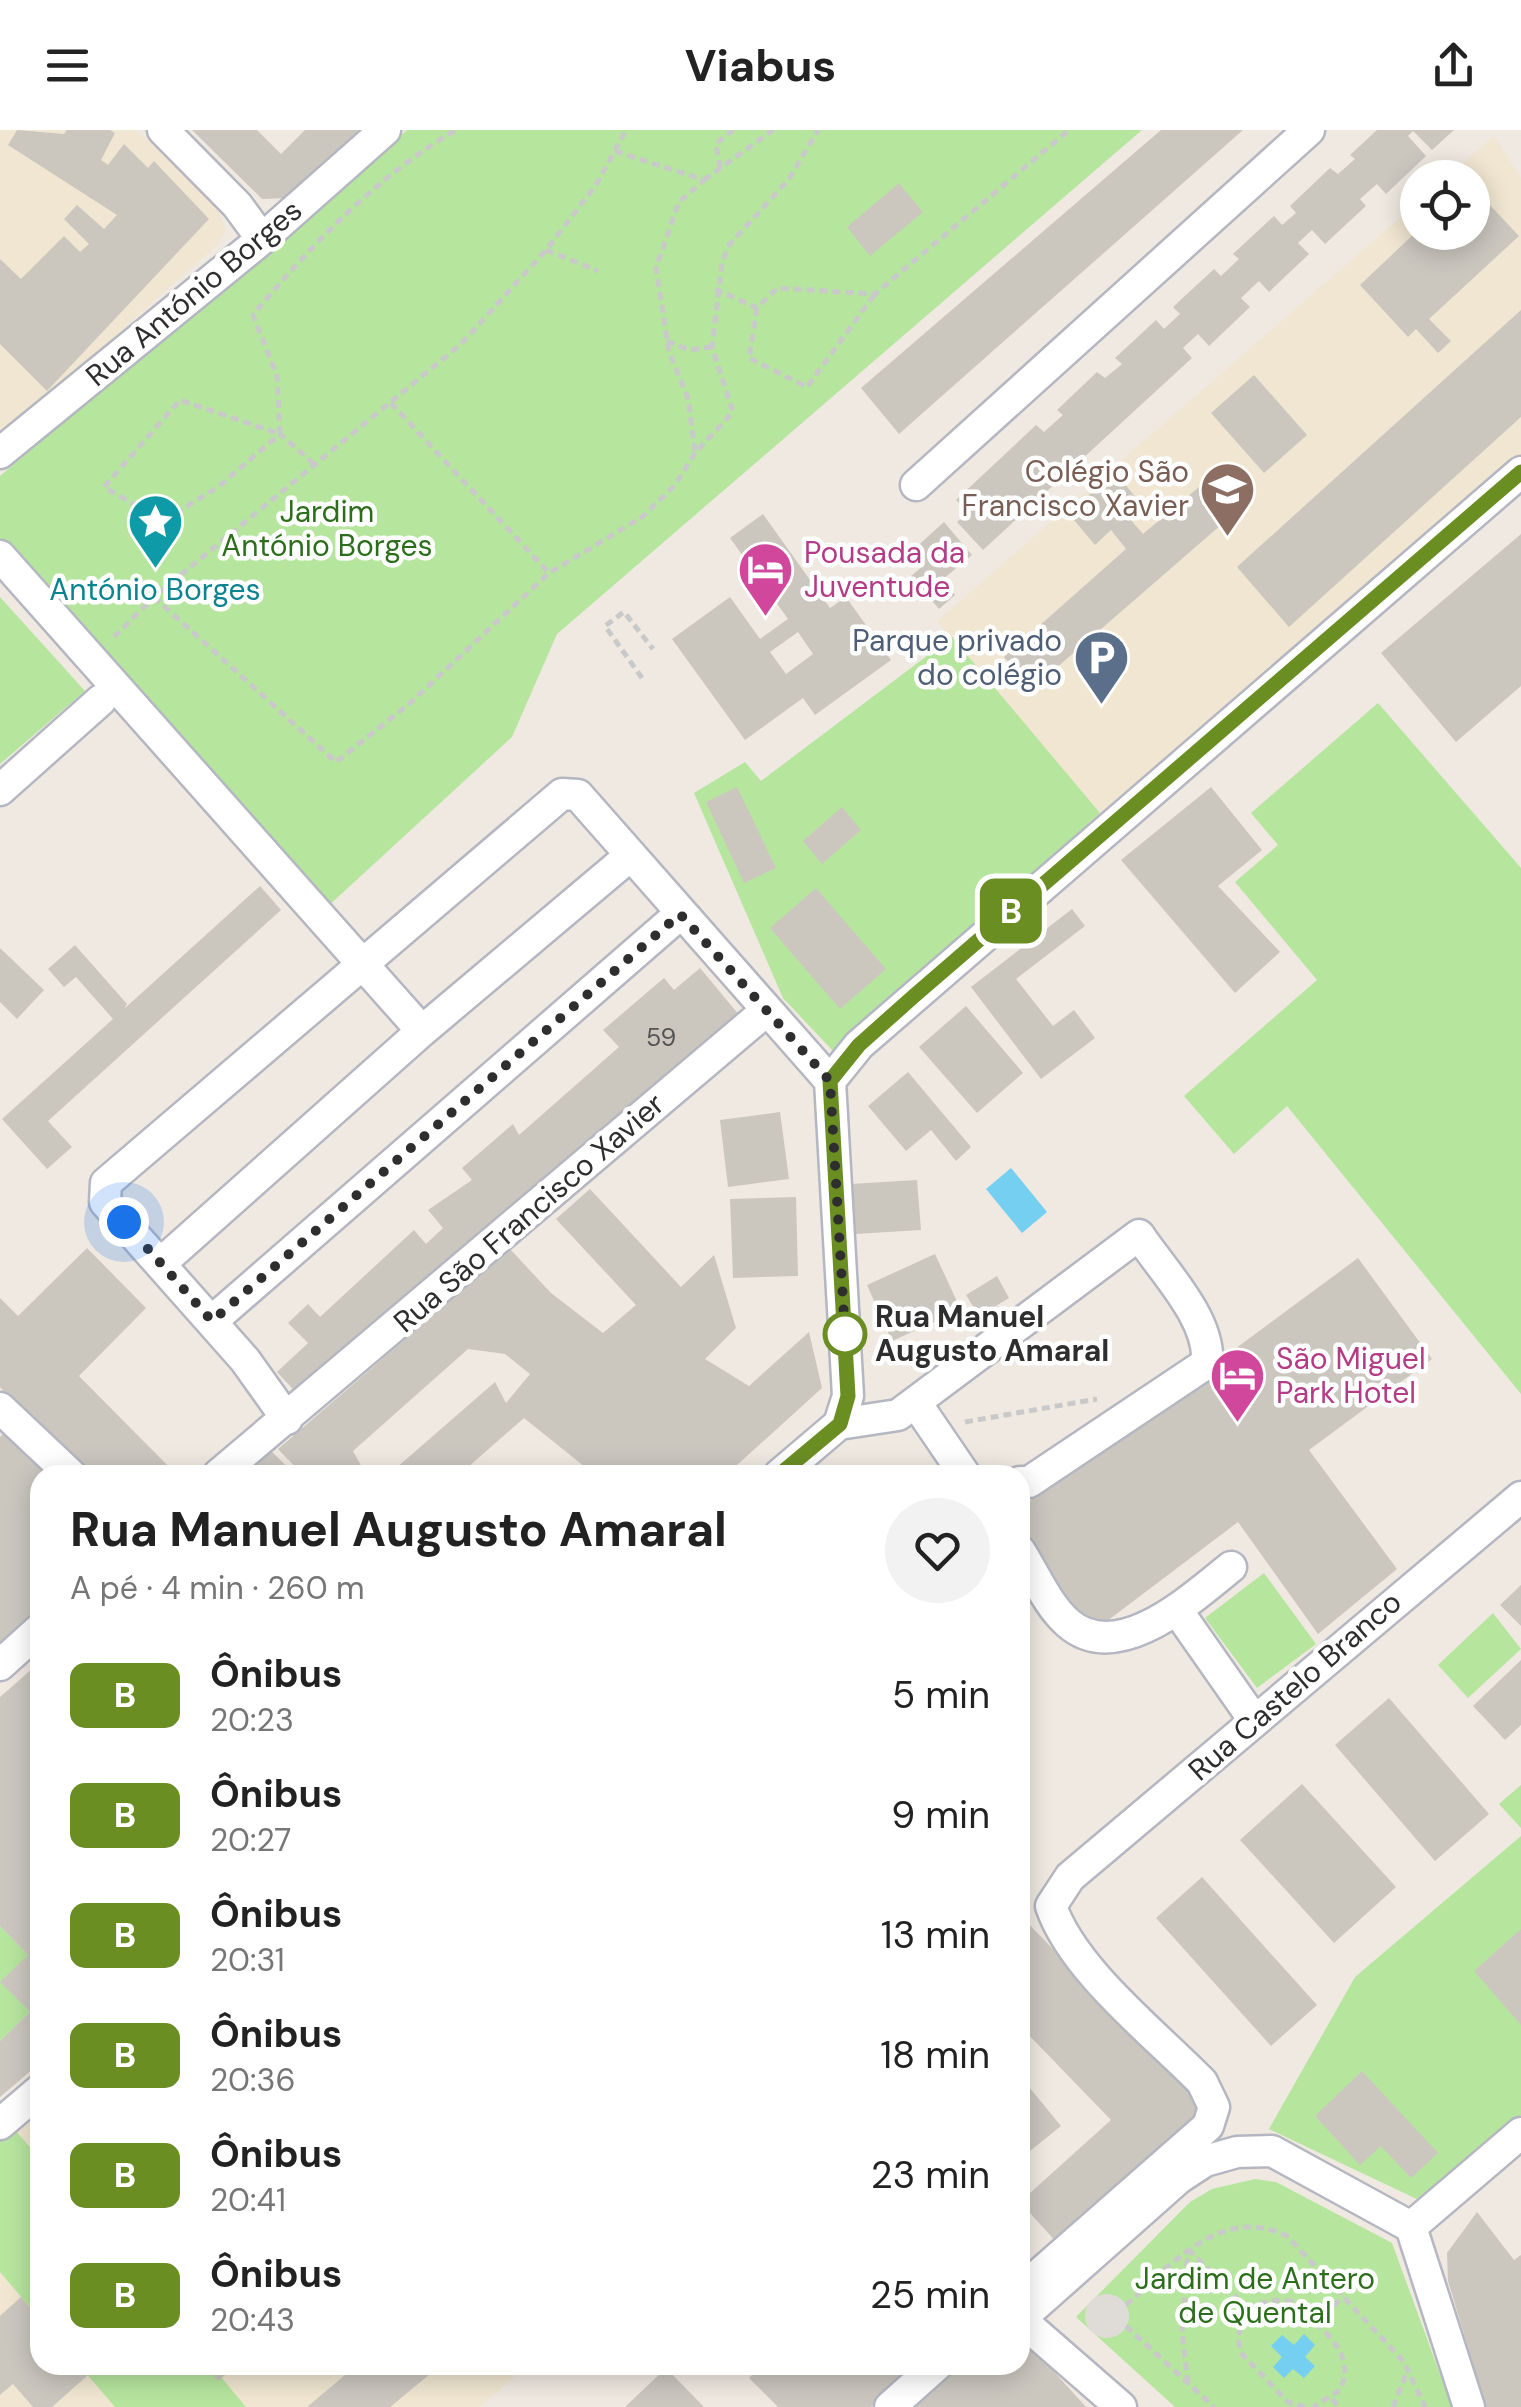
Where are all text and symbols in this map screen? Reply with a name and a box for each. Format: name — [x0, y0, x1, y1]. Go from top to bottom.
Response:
text: Viabus — [685, 36, 836, 95]
icon: menu — [40, 38, 95, 93]
icon: share — [1426, 38, 1481, 93]
map controls — [1400, 160, 1490, 250]
button: locate — [1400, 160, 1490, 250]
street label: Rua António Borges — [77, 191, 310, 395]
place label: Colégio São Francisco Xavier — [962, 452, 1189, 525]
school or university icon: Colégio São Francisco Xavier — [1198, 459, 1258, 538]
place icon: António Borges — [125, 492, 185, 571]
park label: Jardim António Borges — [221, 492, 433, 565]
place label: Pousada da Juventude — [804, 533, 965, 606]
hotel icon: Pousada da Juventude — [735, 540, 795, 619]
place label: António Borges — [49, 570, 261, 609]
place label: Parque privado do colégio — [852, 621, 1062, 694]
parking icon: Parque privado do colégio — [1071, 628, 1131, 707]
line badge: B — [978, 878, 1044, 944]
text: B — [1000, 888, 1022, 934]
house number: 59 — [646, 1021, 676, 1054]
street label: Rua São Francisco Xavier — [385, 1084, 672, 1341]
your location — [99, 1197, 149, 1247]
place label: Rua Manuel Augusto Amaral — [875, 1297, 1109, 1370]
marker: Rua Manuel Augusto Amaral — [824, 1313, 866, 1355]
place label: São Miguel Park Hotel — [1276, 1339, 1426, 1412]
hotel icon: São Miguel Park Hotel — [1207, 1346, 1267, 1425]
text: Rua Manuel Augusto Amaral — [70, 1498, 727, 1561]
button: heart — [885, 1498, 990, 1603]
text: A pé · 4 min · 260 m — [70, 1567, 365, 1609]
street label: Rua Castelo Branco — [1180, 1582, 1409, 1789]
text: Ônibus — [210, 1649, 342, 1699]
text: 5 min — [892, 1670, 990, 1720]
text: B — [114, 1672, 136, 1718]
text: 20:23 — [210, 1699, 294, 1741]
text: Ônibus — [210, 1769, 342, 1819]
text: 9 min — [891, 1790, 990, 1840]
text: B — [114, 1792, 136, 1838]
text: 20:27 — [210, 1819, 291, 1861]
text: Ônibus — [210, 1889, 342, 1939]
text: 13 min — [881, 1910, 990, 1960]
text: B — [114, 1912, 136, 1958]
text: 20:31 — [210, 1939, 285, 1981]
text: Ônibus — [210, 2009, 342, 2059]
text: 18 min — [880, 2030, 990, 2080]
text: B — [114, 2032, 136, 2078]
text: 20:36 — [210, 2059, 295, 2101]
text: Ônibus — [210, 2129, 342, 2179]
text: 23 min — [871, 2150, 990, 2200]
text: B — [114, 2152, 136, 2198]
text: 20:41 — [210, 2179, 286, 2221]
text: Ônibus — [210, 2249, 342, 2299]
park label: Jardim de Antero de Quental — [1135, 2259, 1375, 2332]
text: 25 min — [870, 2270, 990, 2320]
text: B — [114, 2272, 136, 2318]
text: 20:43 — [210, 2299, 295, 2341]

